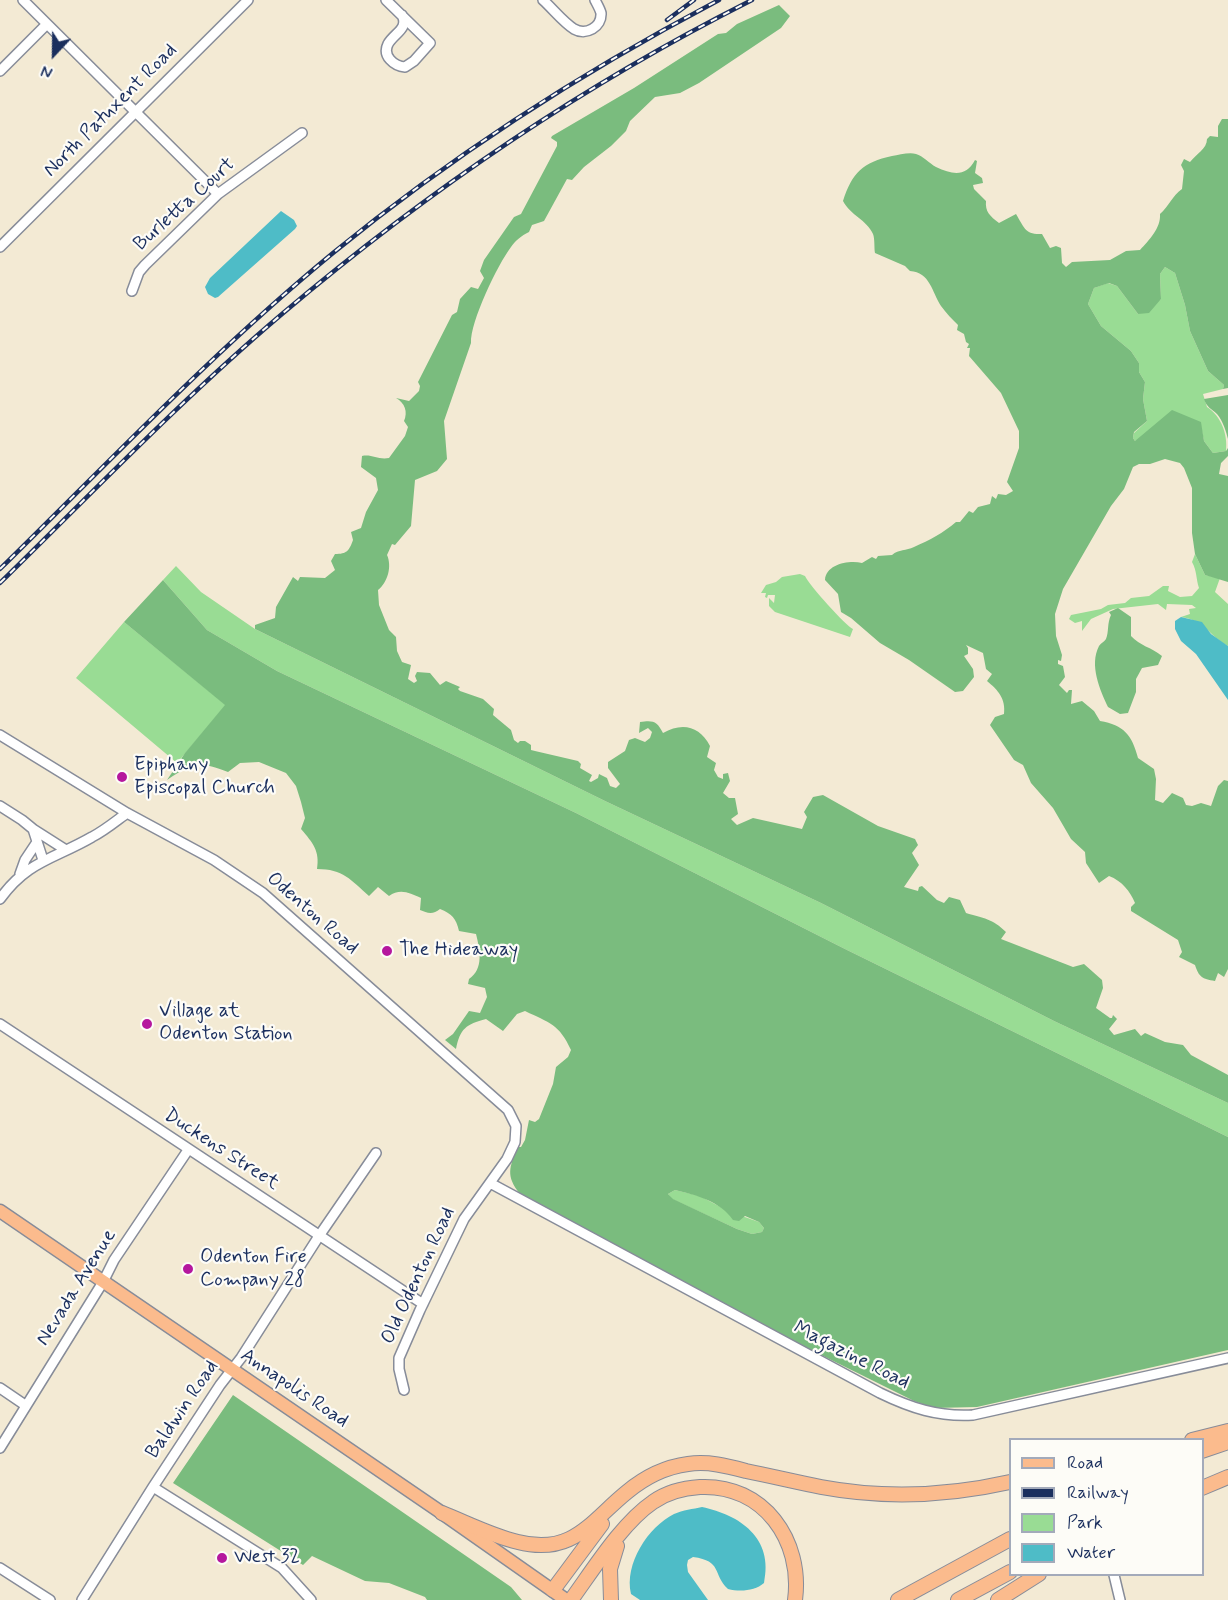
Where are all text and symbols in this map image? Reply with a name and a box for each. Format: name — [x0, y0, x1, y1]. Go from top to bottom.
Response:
north arrow — [24, 24, 84, 84]
street label: North Patuxent Road — [39, 39, 183, 183]
street label: Burletta Court — [129, 153, 241, 257]
place label: Epiphany Episcopal Church — [134, 754, 275, 801]
marker: Epiphany Episcopal Church — [115, 770, 129, 784]
street label: Odenton Road — [261, 867, 363, 961]
place label: The Hideaway — [399, 939, 518, 963]
marker: The Hideaway — [380, 944, 394, 958]
place label: Village at Odenton Station — [159, 1000, 293, 1047]
marker: Village at Odenton Station — [140, 1017, 154, 1031]
street label: Duckens Street — [159, 1104, 283, 1196]
street label: Old Odenton Road — [377, 1204, 461, 1348]
street label: Nevada Avenue — [32, 1225, 122, 1351]
place label: Odenton Fire Company 28 — [200, 1246, 307, 1293]
marker: Odenton Fire Company 28 — [181, 1262, 195, 1276]
street label: Magazine Road — [789, 1316, 913, 1396]
street label: Annapolis Road — [235, 1344, 353, 1434]
street label: Baldwin Road — [141, 1356, 225, 1464]
legend — [1009, 1438, 1204, 1576]
text: Road — [1067, 1451, 1103, 1475]
text: Railway — [1067, 1481, 1129, 1505]
text: Park — [1067, 1511, 1103, 1535]
text: Water — [1067, 1541, 1115, 1565]
place label: West 32 — [234, 1546, 300, 1570]
marker: West 32 — [215, 1551, 229, 1565]

